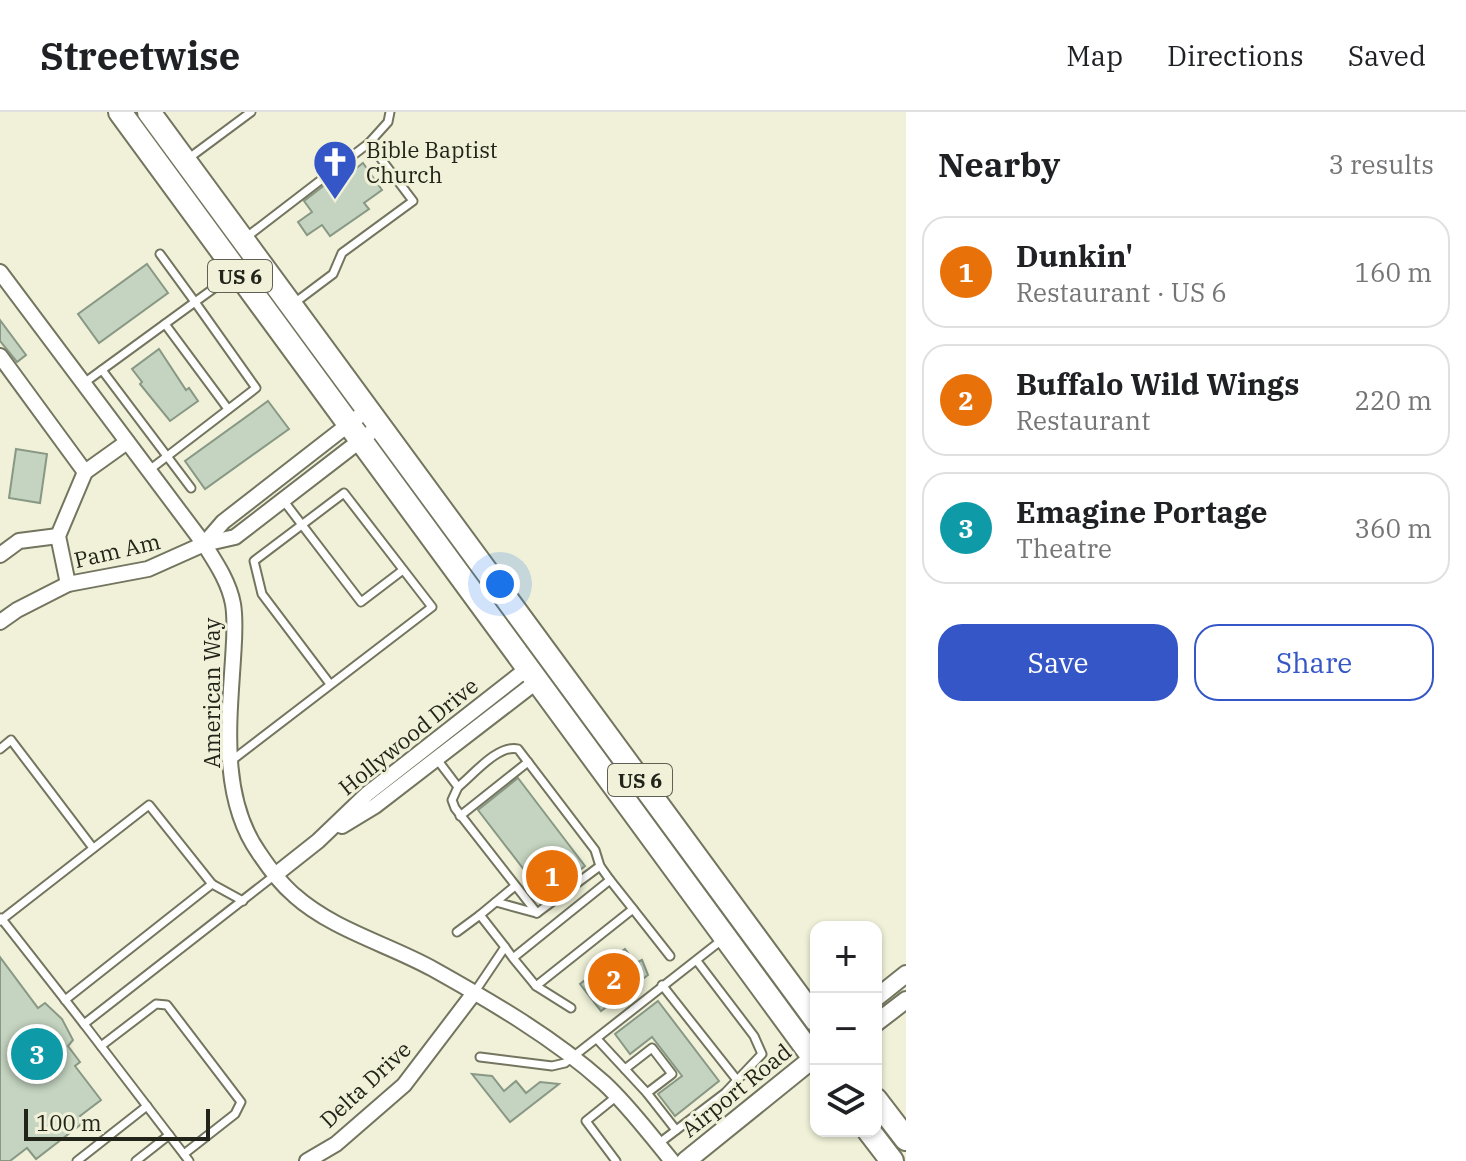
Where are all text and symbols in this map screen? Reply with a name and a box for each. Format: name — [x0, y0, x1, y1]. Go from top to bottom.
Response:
text: Streetwise — [40, 31, 240, 80]
text: Map — [1066, 37, 1123, 74]
text: Directions — [1167, 37, 1304, 74]
text: Saved — [1348, 37, 1426, 74]
place label: Bible Baptist Church — [366, 135, 498, 189]
church icon: Bible Baptist Church — [311, 138, 359, 201]
text: Nearby — [938, 142, 1060, 186]
text: 3 results — [1328, 147, 1434, 181]
text: Dunkin' — [1016, 236, 1133, 275]
text: 1 — [958, 255, 974, 289]
text: 160 m — [1354, 255, 1432, 289]
road number: US 6 — [208, 260, 272, 292]
text: Restaurant · US 6 — [1016, 275, 1227, 309]
text: Buffalo Wild Wings — [1016, 364, 1299, 403]
text: 2 — [958, 383, 974, 417]
text: 220 m — [1354, 383, 1432, 417]
text: Restaurant — [1016, 403, 1150, 437]
text: Emagine Portage — [1016, 492, 1267, 531]
text: 3 — [958, 511, 974, 545]
text: 360 m — [1354, 511, 1432, 545]
street label: Pam Am — [71, 526, 163, 574]
text: Theatre — [1016, 531, 1112, 565]
your location — [480, 564, 520, 604]
street label: American Way — [197, 618, 226, 768]
button: Save — [938, 624, 1178, 701]
button: Share — [1194, 624, 1434, 701]
street label: Hollywood Drive — [332, 671, 484, 801]
road number: US 6 — [608, 764, 672, 796]
pin: 1 — [526, 846, 578, 906]
map controls — [810, 921, 882, 1137]
button: + — [810, 921, 882, 993]
pin: 2 — [588, 949, 640, 1009]
button: − — [810, 993, 882, 1065]
pin: 3 — [11, 1024, 63, 1084]
street label: Delta Drive — [313, 1034, 417, 1134]
street label: Airport Road — [675, 1037, 797, 1143]
button: layers — [810, 1065, 882, 1137]
scale bar — [24, 1105, 210, 1141]
text: 100 m — [36, 1108, 102, 1137]

